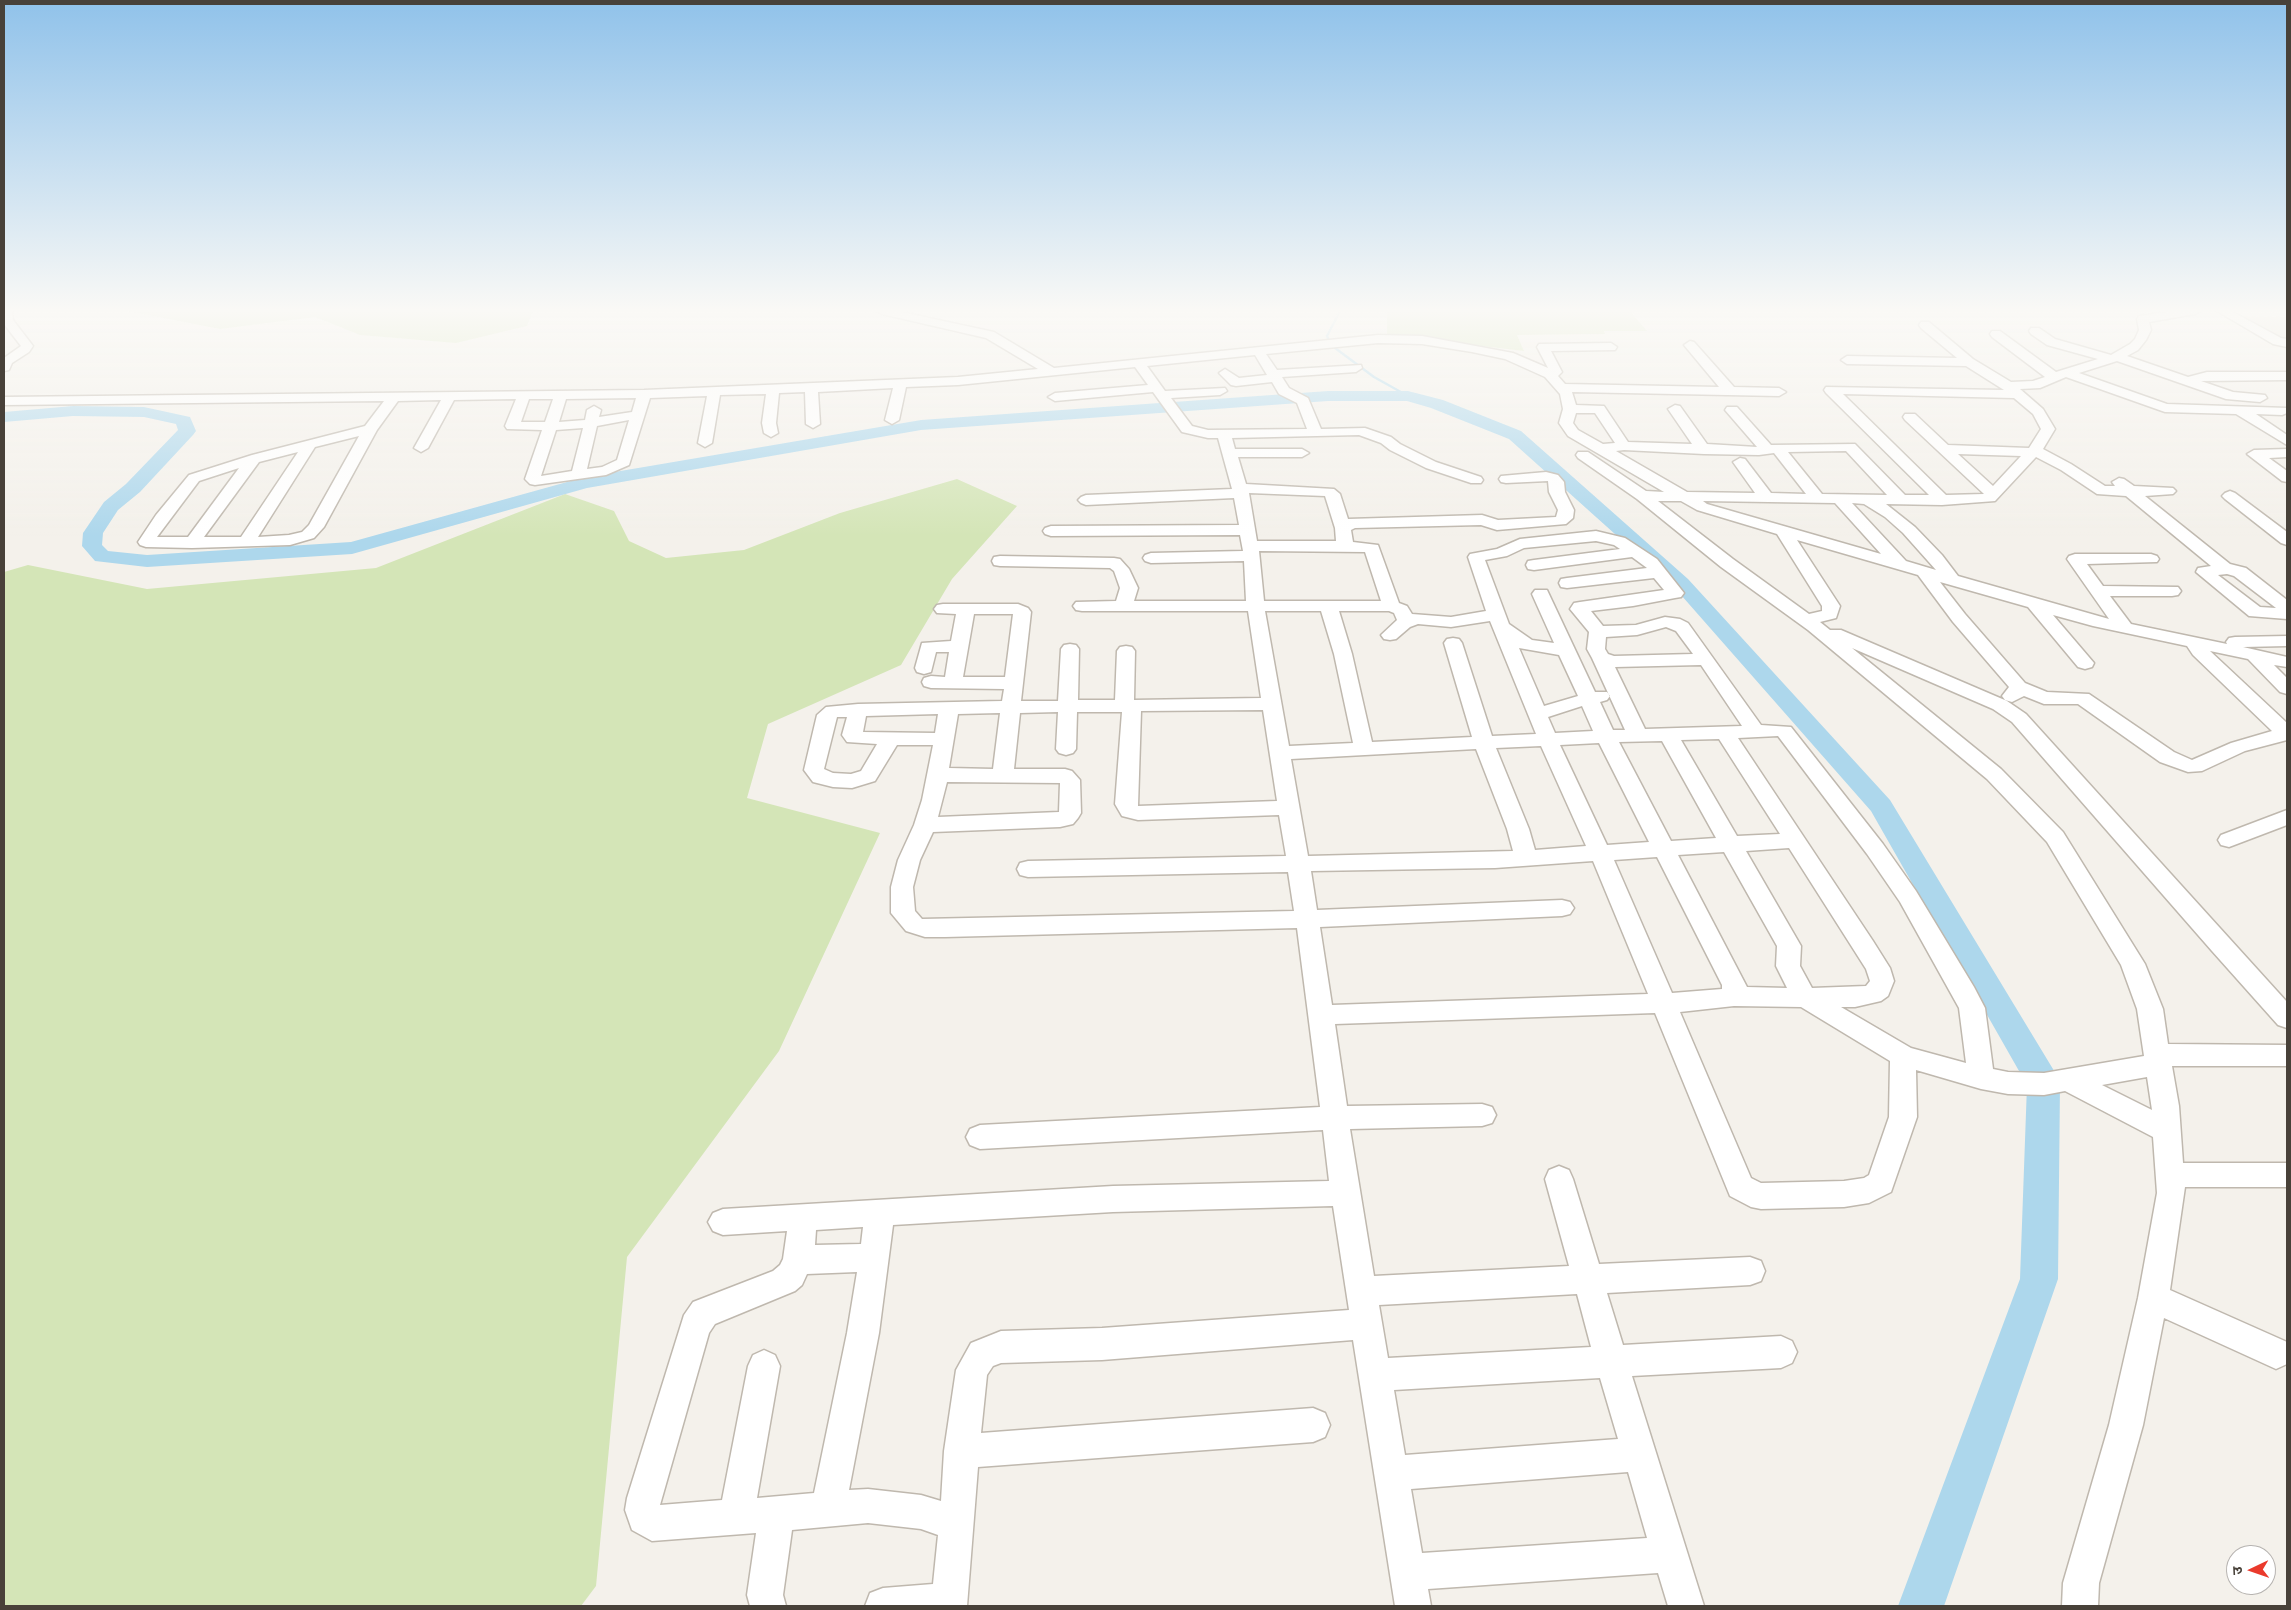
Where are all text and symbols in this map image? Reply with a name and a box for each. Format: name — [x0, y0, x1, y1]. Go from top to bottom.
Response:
north arrow — [2226, 1545, 2276, 1595]
text: उ — [2229, 1566, 2245, 1575]

